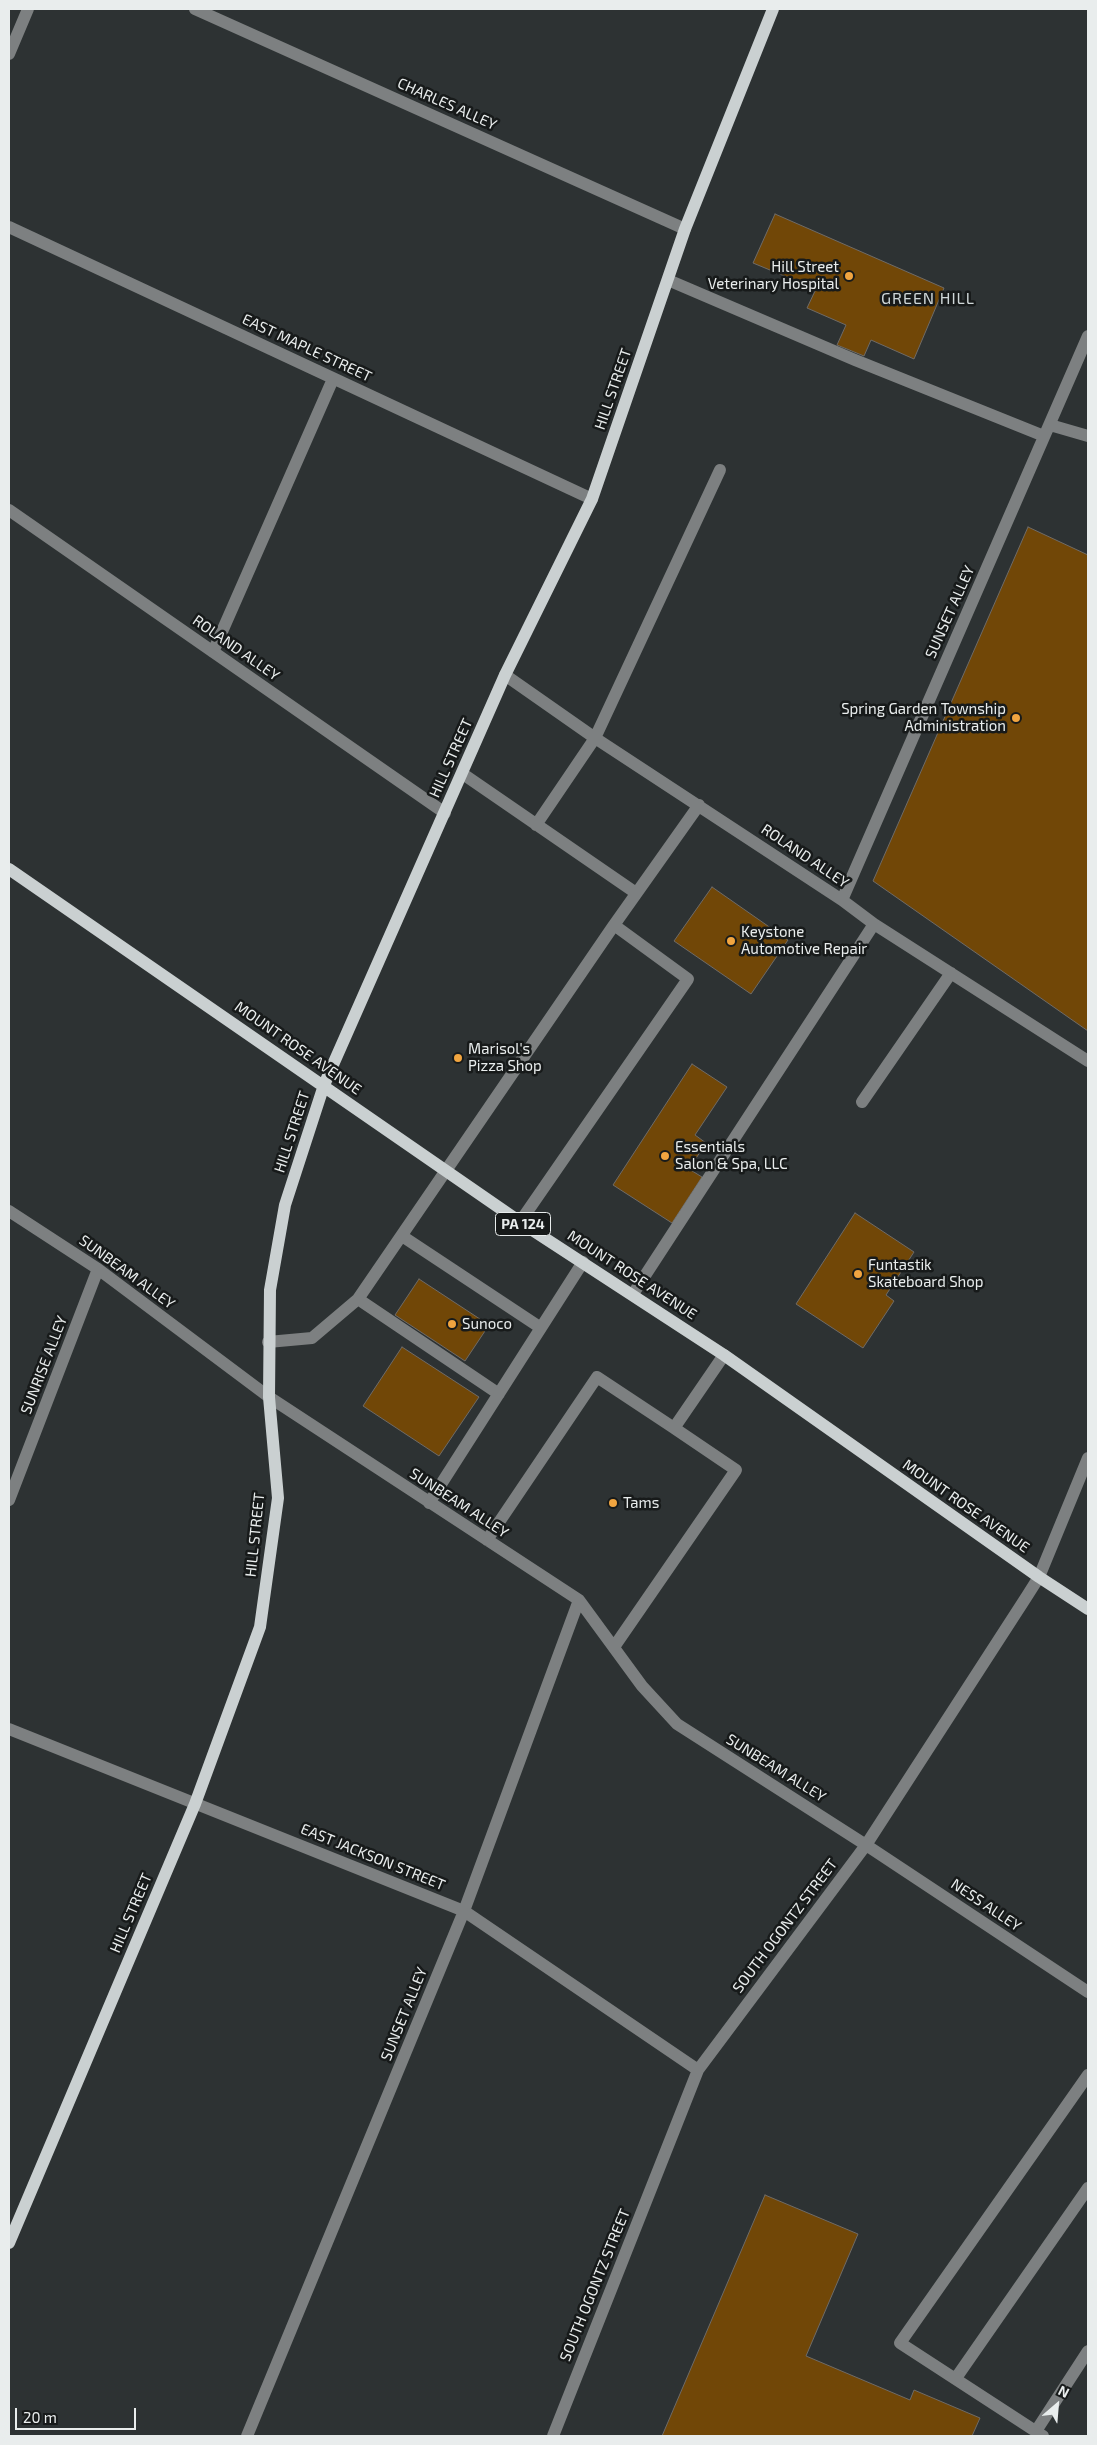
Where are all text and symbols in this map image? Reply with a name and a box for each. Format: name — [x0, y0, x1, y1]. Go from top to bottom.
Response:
street label: CHARLES ALLEY — [395, 74, 499, 134]
place label: Hill Street Veterinary Hospital — [708, 258, 839, 293]
marker: Hill Street Veterinary Hospital — [843, 270, 855, 282]
district label: GREEN HILL — [880, 289, 976, 309]
street label: EAST MAPLE STREET — [239, 310, 375, 386]
street label: HILL STREET — [591, 346, 635, 432]
street label: SUNSET ALLEY — [922, 563, 978, 661]
street label: ROLAND ALLEY — [189, 611, 283, 685]
place label: Spring Garden Township Administration — [841, 700, 1006, 735]
marker: Spring Garden Township Administration — [1010, 712, 1022, 724]
street label: HILL STREET — [426, 716, 476, 800]
street label: ROLAND ALLEY — [758, 820, 852, 892]
place label: Keystone Automotive Repair — [741, 923, 867, 958]
marker: Keystone Automotive Repair — [725, 935, 737, 947]
street label: MOUNT ROSE AVENUE — [231, 997, 365, 1099]
place label: Marisol's Pizza Shop — [468, 1040, 542, 1075]
marker: Marisol's Pizza Shop — [452, 1052, 464, 1064]
street label: HILL STREET — [270, 1089, 314, 1175]
place label: Essentials Salon & Spa, LLC — [675, 1138, 787, 1173]
marker: Essentials Salon & Spa, LLC — [659, 1150, 671, 1162]
road number: PA 124 — [496, 1212, 550, 1236]
street label: MOUNT ROSE AVENUE — [564, 1226, 700, 1324]
street label: SUNBEAM ALLEY — [76, 1231, 178, 1313]
place label: Funtastik Skateboard Shop — [868, 1256, 984, 1291]
marker: Funtastik Skateboard Shop — [852, 1268, 864, 1280]
street label: SUNRISE ALLEY — [17, 1313, 71, 1417]
place label: Sunoco — [462, 1315, 512, 1333]
marker: Sunoco — [446, 1318, 458, 1330]
street label: MOUNT ROSE AVENUE — [899, 1455, 1033, 1557]
street label: SUNBEAM ALLEY — [406, 1464, 512, 1542]
street label: HILL STREET — [242, 1492, 268, 1578]
place label: Tams — [623, 1494, 659, 1512]
marker: Tams — [607, 1497, 619, 1509]
street label: SUNBEAM ALLEY — [723, 1730, 829, 1806]
street label: EAST JACKSON STREET — [298, 1820, 448, 1894]
street label: SOUTH OGONTZ STREET — [729, 1855, 841, 1997]
street label: HILL STREET — [106, 1871, 156, 1955]
street label: NESS ALLEY — [947, 1875, 1025, 1935]
street label: SUNSET ALLEY — [377, 1964, 431, 2064]
street label: SOUTH OGONTZ STREET — [556, 2206, 634, 2364]
north arrow — [1032, 2380, 1082, 2430]
text: N — [1056, 2381, 1072, 2401]
scale bar — [18, 2398, 139, 2430]
text: 20 m — [23, 2408, 57, 2426]

